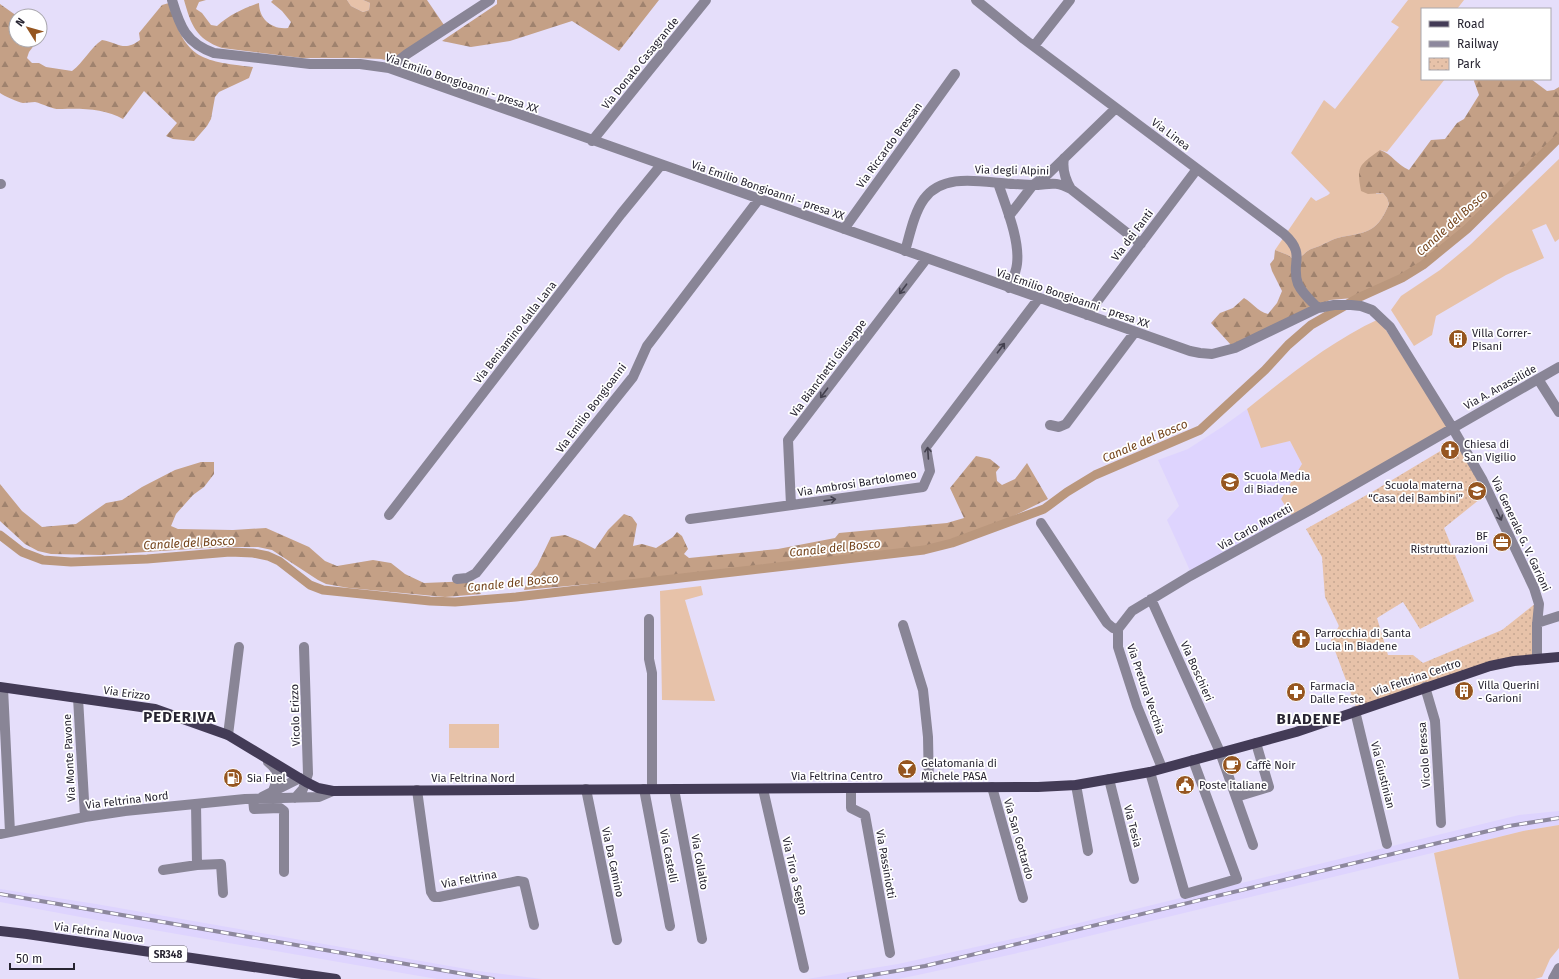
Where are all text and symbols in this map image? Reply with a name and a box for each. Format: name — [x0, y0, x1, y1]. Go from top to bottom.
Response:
north arrow — [8, 8, 48, 48]
legend — [1421, 8, 1551, 80]
text: N — [13, 15, 28, 29]
street label: Via Donato Casagrande — [599, 15, 682, 112]
text: Road — [1457, 17, 1485, 31]
text: Railway — [1457, 37, 1498, 51]
street label: Via Emilio Bongioanni - presa XX — [383, 51, 540, 116]
text: Park — [1457, 57, 1481, 71]
street label: Via Riccardo Bressan — [854, 100, 925, 191]
street label: Via Linea — [1149, 116, 1193, 153]
street label: Via Emilio Bongioanni - presa XX — [689, 158, 846, 223]
street label: Via degli Alpini — [975, 163, 1049, 178]
water label: Canale del Bosco — [1413, 187, 1491, 259]
street label: Via dei Fanti — [1109, 207, 1156, 264]
street label: Via Emilio Bongioanni - presa XX — [994, 266, 1151, 331]
street label: Via Beniamino dalla Lana — [471, 279, 559, 386]
one-way arrow — [899, 284, 907, 295]
street label: Via Bianchetti Giuseppe — [788, 317, 869, 420]
place label: Villa Correr- Pisani — [1472, 327, 1531, 353]
building icon: Villa Correr- Pisani — [1447, 328, 1469, 350]
one-way arrow — [997, 342, 1005, 353]
street label: Via Emilio Bongioanni — [553, 361, 629, 456]
street label: Via A. Anassilide — [1462, 362, 1539, 413]
one-way arrow — [820, 387, 829, 398]
water label: Canale del Bosco — [1100, 417, 1190, 465]
place label: Chiesa di San Vigilio — [1464, 438, 1516, 464]
church icon: Chiesa di San Vigilio — [1439, 439, 1461, 461]
one-way arrow — [924, 447, 931, 460]
street label: Via Ambrosi Bartolomeo — [797, 468, 918, 499]
place label: Scuola Media di Biadene — [1244, 470, 1310, 496]
school or university icon: Scuola Media di Biadene — [1219, 471, 1241, 493]
street label: Via Generale G. V. Garioni — [1488, 475, 1553, 594]
place label: Scuola materna “Casa dei Bambini” — [1368, 479, 1463, 505]
school or university icon: Scuola materna “Casa dei Bambini” — [1466, 480, 1488, 502]
one-way arrow — [823, 496, 836, 504]
street label: Via Carlo Moretti — [1216, 502, 1295, 553]
one-way arrow — [1496, 508, 1503, 520]
place label: BF Ristrutturazioni — [1410, 530, 1489, 556]
office icon: BF Ristrutturazioni — [1491, 531, 1513, 553]
water label: Canale del Bosco — [143, 534, 235, 552]
water label: Canale del Bosco — [789, 536, 881, 560]
water label: Canale del Bosco — [467, 571, 559, 595]
place label: Parrocchia di Santa Lucia in Biadene — [1315, 627, 1411, 653]
church icon: Parrocchia di Santa Lucia in Biadene — [1290, 628, 1312, 650]
street label: Via Boschieri — [1177, 639, 1216, 703]
street label: Via Pretura Vecchia — [1124, 642, 1167, 736]
street label: Via Feltrina Centro — [1372, 656, 1463, 699]
place label: Villa Querini - Garioni — [1478, 679, 1539, 705]
place label: Farmacia Dalle Feste — [1310, 680, 1364, 706]
building icon: Villa Querini - Garioni — [1453, 680, 1475, 702]
pharmacy icon: Farmacia Dalle Feste — [1285, 681, 1307, 703]
street label: Via Erizzo — [103, 684, 151, 703]
street label: Vicolo Erizzo — [288, 684, 303, 746]
district label: PEDERIVA — [143, 708, 217, 726]
district label: BIADENE — [1277, 710, 1342, 728]
street label: Via Monte Pavone — [61, 714, 78, 802]
street label: Vicolo Bressa — [1416, 722, 1433, 788]
street label: Via Giustinian — [1368, 740, 1397, 810]
cafe icon: Caffè Noir — [1221, 754, 1243, 776]
place label: Gelatomania di Michele PASA — [921, 757, 997, 783]
bar icon: Gelatomania di Michele PASA — [896, 758, 918, 780]
place label: Caffè Noir — [1246, 759, 1296, 772]
fuel station icon: Sia Fuel — [222, 767, 244, 789]
street label: Via Feltrina Centro — [791, 770, 883, 783]
place label: Sia Fuel — [247, 772, 286, 785]
street label: Via Feltrina Nord — [431, 772, 515, 785]
public building icon: Poste italiane — [1174, 774, 1196, 796]
place label: Poste italiane — [1199, 779, 1267, 792]
street label: Via Feltrina Nord — [85, 789, 169, 812]
street label: Via San Gottardo — [1001, 797, 1036, 881]
street label: Via Tesia — [1121, 803, 1144, 849]
street label: Via Da Camino — [599, 826, 626, 898]
street label: Via Castelli — [657, 828, 680, 884]
street label: Via Passiniotti — [873, 828, 898, 900]
street label: Via Collalto — [688, 833, 711, 891]
street label: Via Tiro a Segno — [779, 836, 810, 916]
street label: Via Feltrina — [440, 868, 498, 891]
street label: Via Feltrina Nuova — [53, 920, 145, 945]
scale bar — [10, 945, 74, 971]
road number: SR348 — [149, 946, 187, 962]
text: 50 m — [16, 952, 42, 966]

